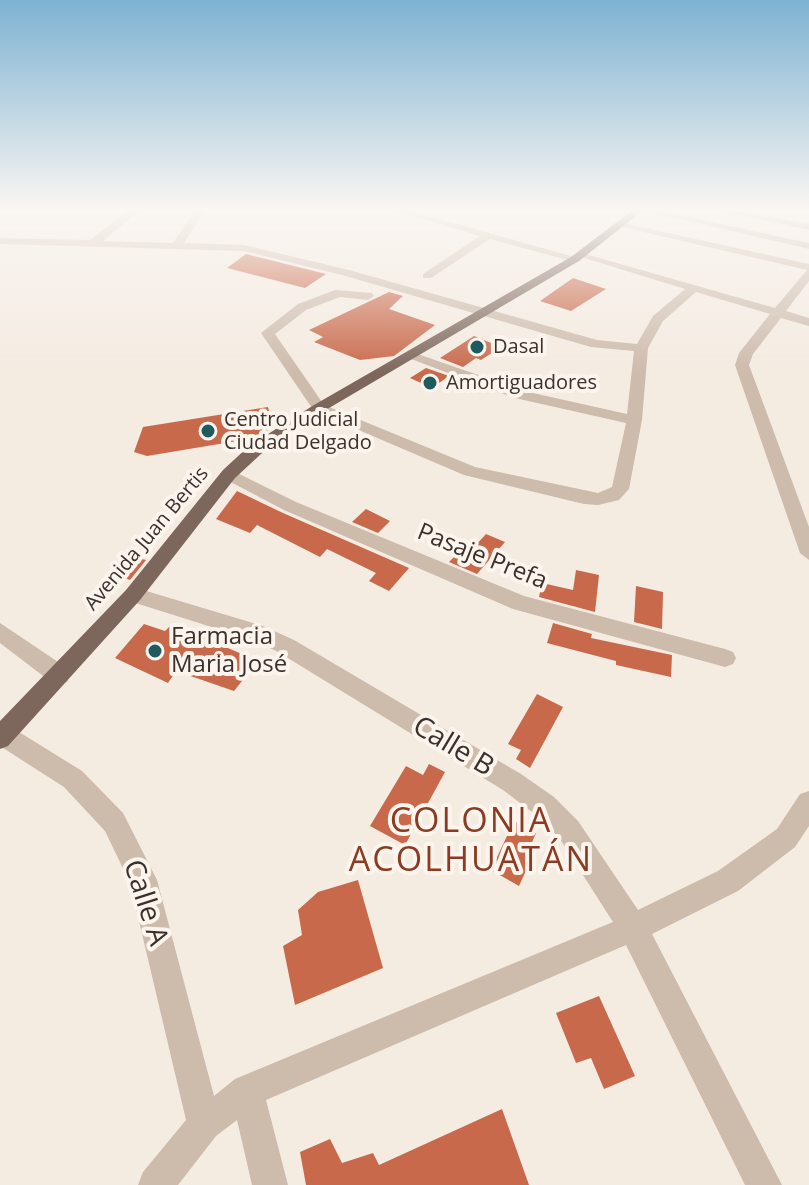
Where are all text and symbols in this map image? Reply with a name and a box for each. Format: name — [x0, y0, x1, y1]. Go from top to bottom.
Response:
place label: Dasal — [493, 335, 544, 359]
marker: Dasal — [468, 338, 486, 356]
place label: Amortiguadores — [446, 371, 597, 395]
marker: Amortiguadores — [421, 374, 439, 392]
place label: Centro Judicial Ciudad Delgado — [224, 408, 372, 455]
marker: Centro Judicial Ciudad Delgado — [199, 422, 217, 440]
street label: Avenida Juan Bertis — [80, 462, 214, 616]
street label: Pasaje Prefa — [413, 518, 551, 596]
place label: Farmacia Maria José — [171, 623, 287, 679]
marker: Farmacia Maria José — [146, 642, 164, 660]
street label: Calle B — [406, 710, 500, 784]
district label: COLONIA ACOLHUATÁN — [349, 802, 593, 882]
street label: Calle A — [115, 856, 175, 950]

